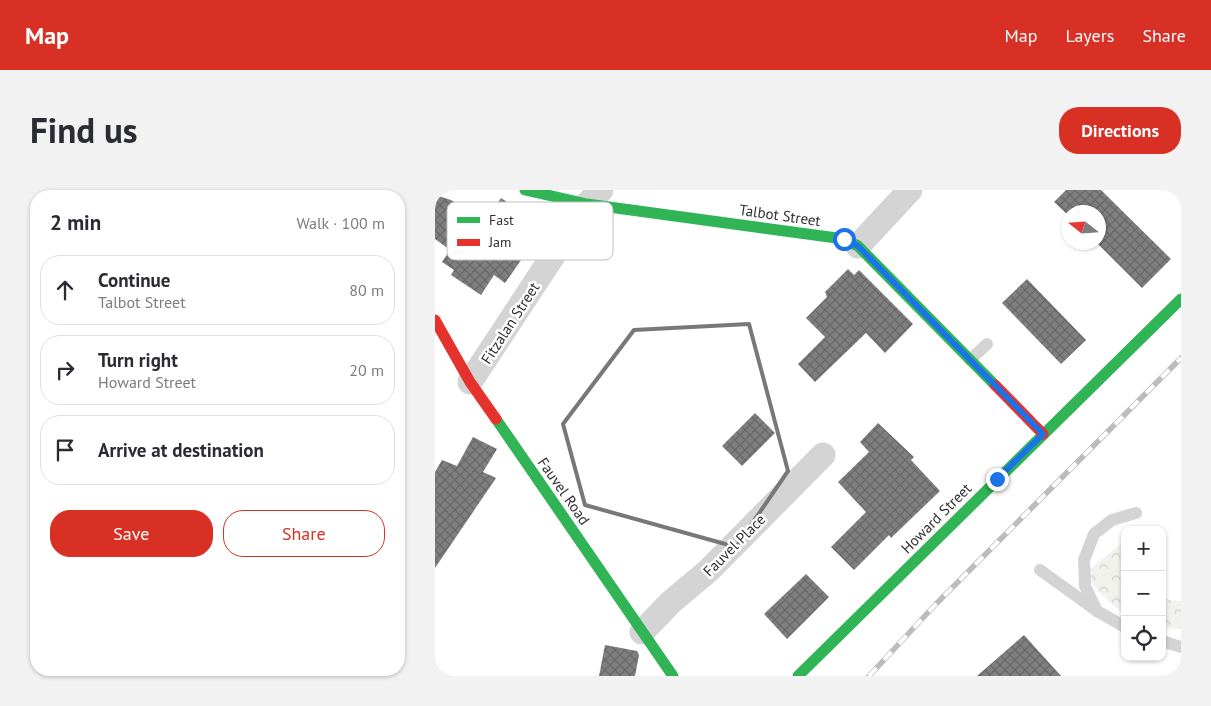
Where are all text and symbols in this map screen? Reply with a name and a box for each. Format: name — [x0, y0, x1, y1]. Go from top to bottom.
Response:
text: Map — [25, 20, 69, 51]
text: Map — [1005, 24, 1037, 47]
text: Layers — [1065, 24, 1114, 47]
text: Share — [1142, 24, 1186, 47]
text: Find us — [30, 107, 138, 153]
button: Directions — [1059, 107, 1181, 154]
street label: Talbot Street — [738, 200, 822, 230]
legend — [447, 202, 613, 260]
north arrow — [1061, 205, 1106, 250]
text: 2 min — [50, 209, 101, 236]
text: Fast — [489, 211, 514, 229]
text: Walk · 100 m — [296, 213, 385, 233]
route start — [833, 228, 856, 251]
text: Jam — [488, 233, 511, 251]
text: Continue — [98, 268, 170, 292]
icon: ahead — [51, 276, 79, 304]
street label: Fitzalan Street — [477, 279, 543, 367]
text: 80 m — [349, 280, 384, 300]
text: Talbot Street — [98, 292, 186, 312]
text: Turn right — [98, 348, 178, 372]
icon: right — [51, 356, 79, 384]
text: 20 m — [349, 360, 384, 380]
text: Howard Street — [98, 372, 196, 392]
icon: arrive — [51, 436, 79, 464]
text: Arrive at destination — [98, 438, 264, 462]
street label: Fauvel Road — [534, 454, 594, 528]
route end — [986, 468, 1009, 491]
street label: Howard Street — [897, 479, 975, 557]
button: Save — [50, 510, 213, 557]
button: Share — [223, 510, 385, 557]
street label: Fauvel Place — [699, 510, 769, 580]
map controls — [1121, 526, 1166, 661]
button: + — [1121, 526, 1166, 571]
button: − — [1121, 571, 1166, 616]
button: locate — [1121, 616, 1166, 661]

